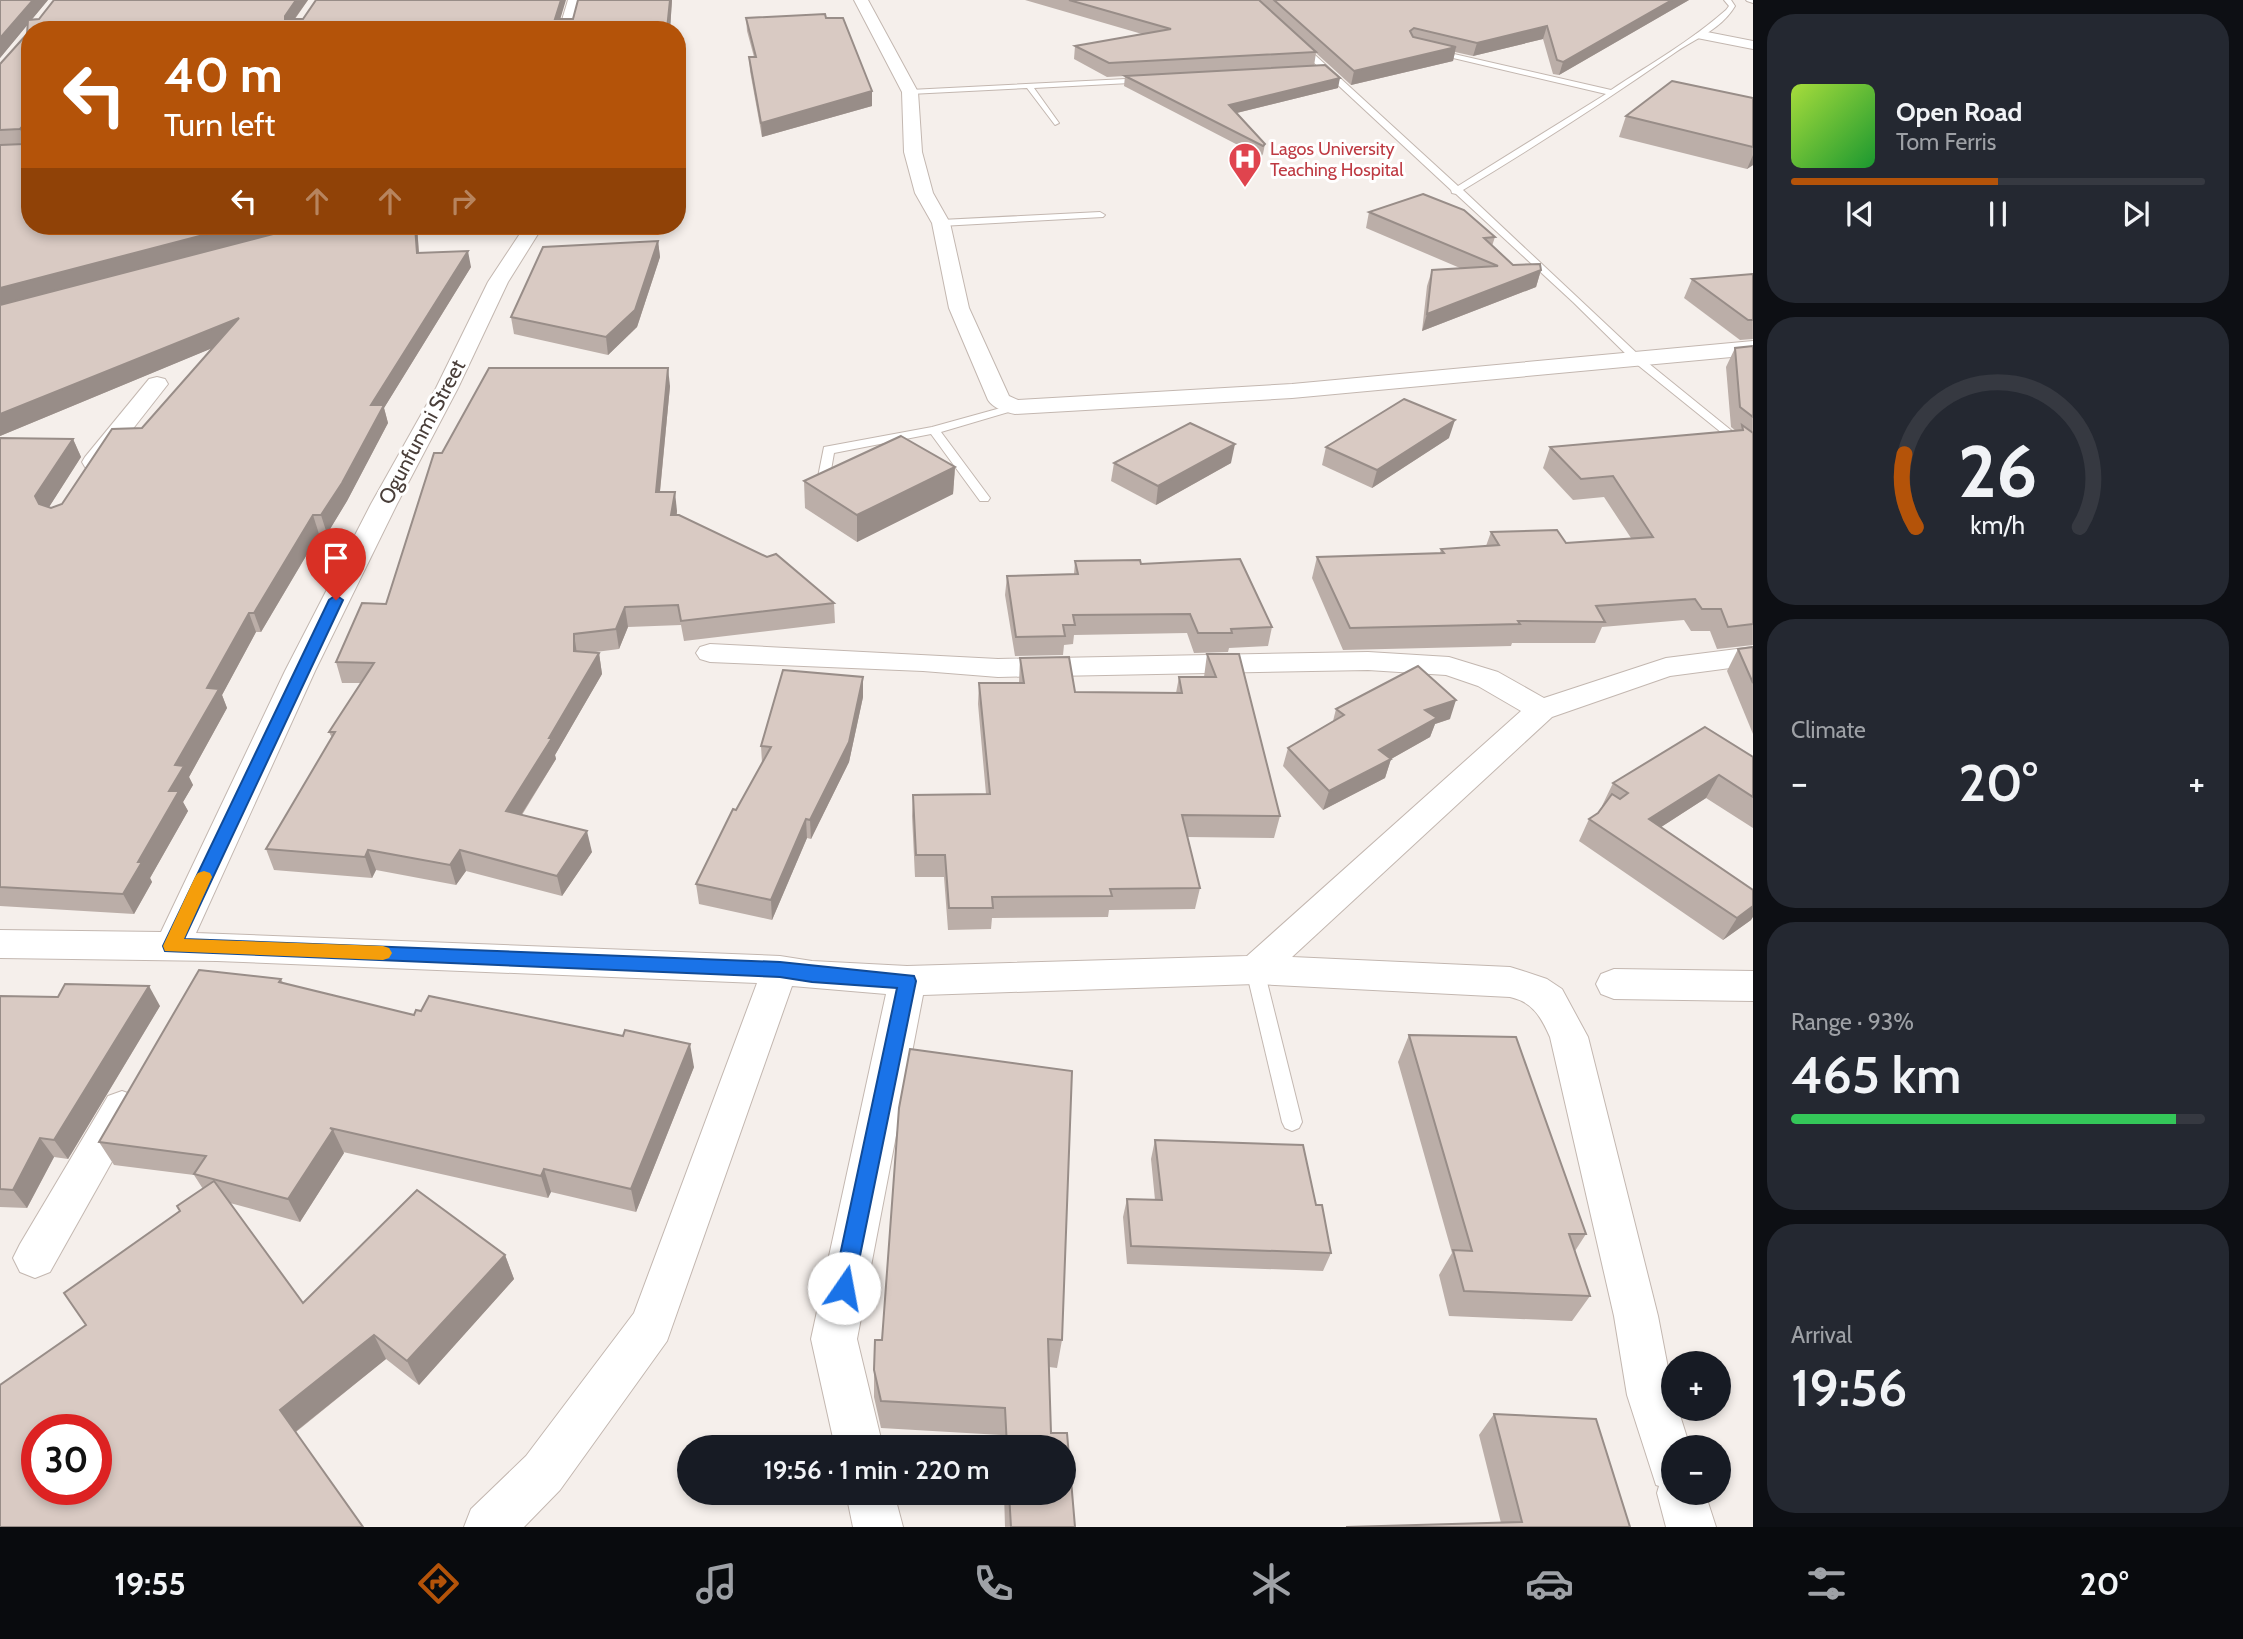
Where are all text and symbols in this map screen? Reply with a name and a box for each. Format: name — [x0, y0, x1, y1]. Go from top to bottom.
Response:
text: 40 m — [164, 45, 283, 104]
icon: left — [49, 49, 140, 140]
text: Open Road — [1896, 96, 2022, 128]
text: Turn left — [164, 105, 275, 144]
text: Tom Ferris — [1896, 128, 1996, 156]
place label: Lagos University Teaching Hospital — [1270, 138, 1404, 181]
hospital icon: Lagos University Teaching Hospital — [1226, 140, 1264, 189]
icon: left — [225, 182, 263, 220]
icon: ahead — [298, 182, 336, 220]
icon: ahead — [371, 182, 409, 220]
icon: right — [444, 182, 482, 220]
icon: previous — [1841, 195, 1879, 233]
icon: pause — [1979, 195, 2017, 233]
icon: next — [2117, 195, 2155, 233]
street label: Ogunfunmi Street — [373, 355, 470, 508]
text: 26 — [1958, 427, 2038, 515]
text: km/h — [1971, 510, 2025, 540]
pin — [306, 528, 366, 600]
icon: arrive — [317, 539, 355, 577]
text: Climate — [1791, 716, 1866, 744]
text: 20° — [1958, 751, 2038, 814]
text: − — [1791, 759, 1808, 806]
text: + — [2188, 759, 2205, 806]
text: Range · 93% — [1791, 1008, 1914, 1036]
text: 465 km — [1791, 1043, 1961, 1106]
position arrow — [807, 1251, 881, 1325]
text: Arrival — [1791, 1321, 1852, 1349]
map controls — [1661, 1351, 1731, 1505]
button: + — [1661, 1351, 1731, 1421]
text: 19:56 — [1791, 1356, 1907, 1419]
speed limit sign: 30 — [21, 1414, 112, 1505]
button: − — [1661, 1435, 1731, 1505]
text: 19:56 · 1 min · 220 m — [763, 1454, 990, 1486]
icon: directions — [414, 1559, 463, 1608]
icon: music — [692, 1559, 741, 1608]
icon: phone — [969, 1559, 1018, 1608]
icon: climate — [1247, 1559, 1296, 1608]
icon: car — [1525, 1559, 1574, 1608]
icon: filters — [1802, 1559, 1851, 1608]
text: 19:55 — [114, 1564, 186, 1603]
text: 20° — [2080, 1564, 2129, 1603]

